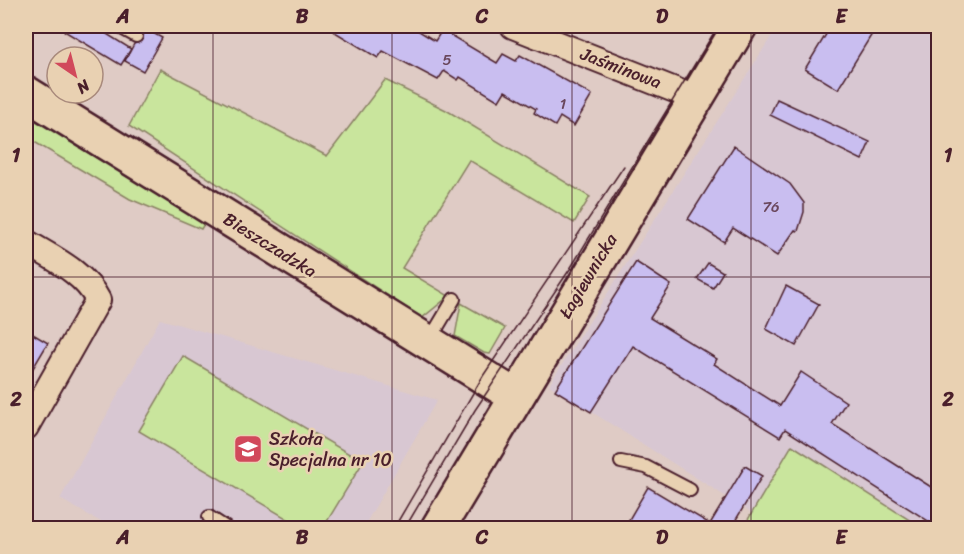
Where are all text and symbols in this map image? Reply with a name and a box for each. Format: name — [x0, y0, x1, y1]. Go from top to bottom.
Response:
text: A — [115, 0, 130, 34]
text: B — [296, 0, 309, 34]
text: C — [475, 0, 489, 34]
text: D — [656, 0, 669, 34]
text: E — [835, 0, 848, 34]
street label: Jaśminowa — [575, 38, 666, 98]
north arrow — [45, 45, 105, 105]
house number: 5 — [442, 47, 452, 73]
text: N — [70, 71, 97, 102]
house number: 1 — [560, 91, 566, 117]
text: 1 — [12, 138, 21, 173]
text: 1 — [944, 138, 953, 173]
house number: 76 — [762, 194, 780, 220]
street label: Bieszczadzka — [217, 203, 323, 287]
street label: Łagiewnicka — [550, 226, 627, 325]
text: 2 — [9, 382, 22, 417]
text: 2 — [941, 382, 954, 417]
place label: Szkoła Specjalna nr 10 — [269, 423, 392, 476]
school or university icon: Szkoła Specjalna nr 10 — [232, 433, 264, 465]
text: A — [115, 520, 130, 554]
text: B — [296, 520, 309, 554]
text: C — [475, 520, 489, 554]
text: D — [656, 520, 669, 554]
text: E — [835, 520, 848, 554]

